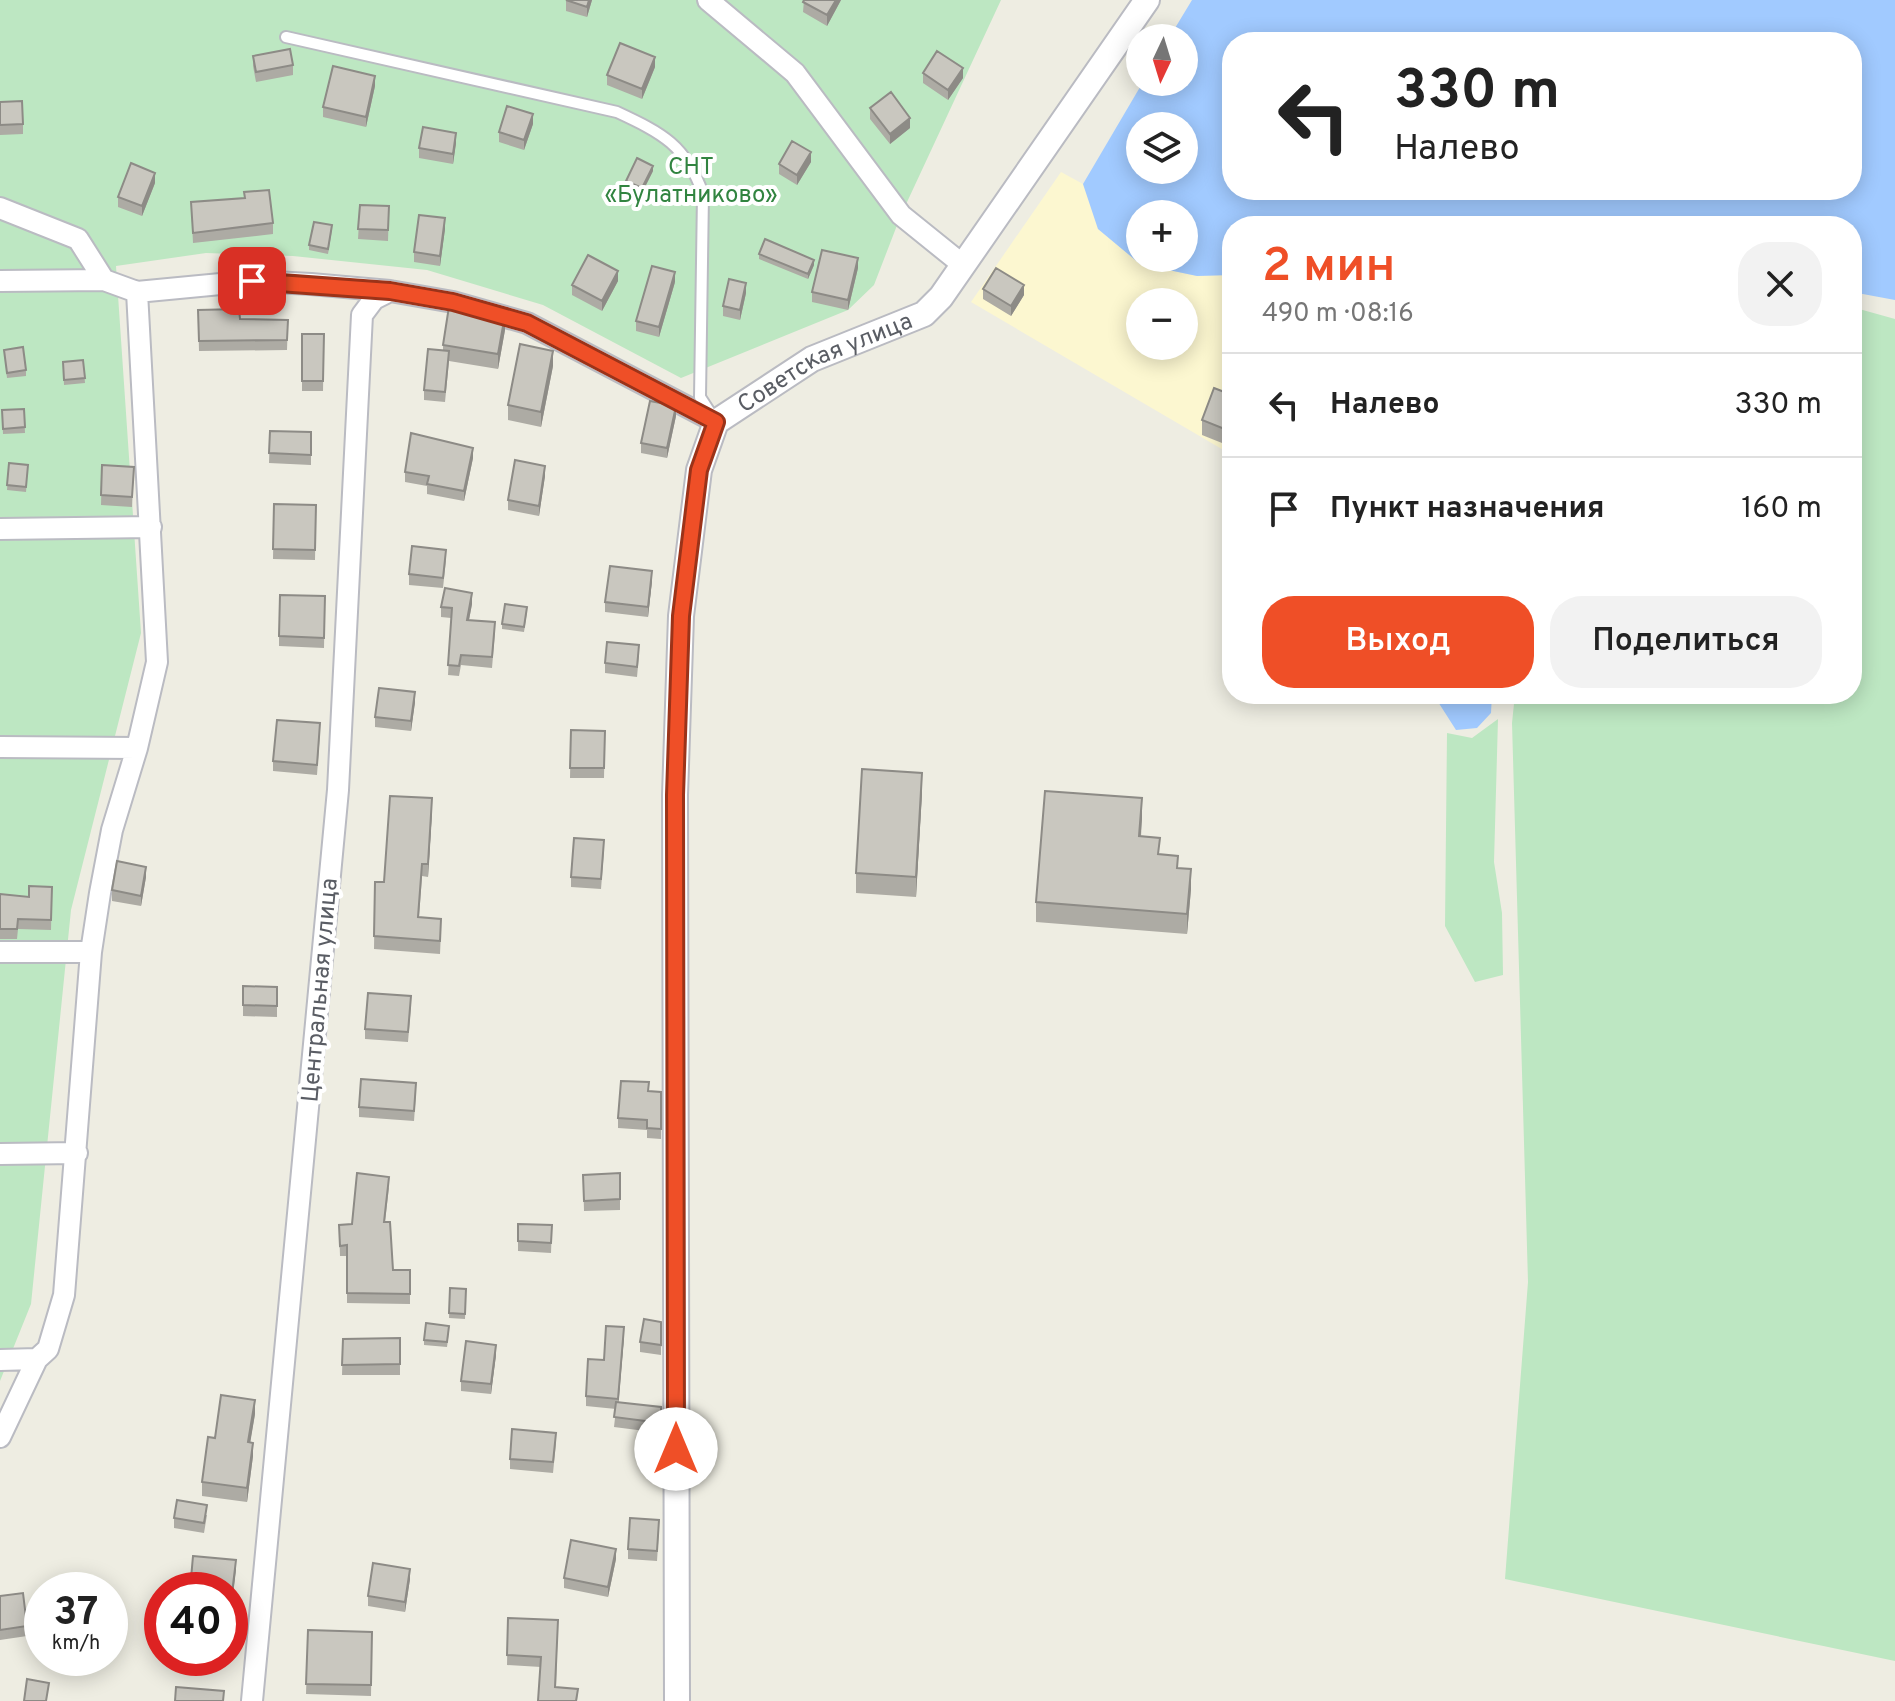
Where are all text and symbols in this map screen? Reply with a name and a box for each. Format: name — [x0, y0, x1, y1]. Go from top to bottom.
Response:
north arrow — [1126, 24, 1198, 96]
map controls — [1126, 24, 1198, 360]
text: 330 m — [1394, 58, 1560, 128]
icon: left — [1262, 64, 1366, 168]
button: layers — [1126, 112, 1198, 184]
text: Налево — [1394, 127, 1520, 173]
park label: СНТ «Булатниково» — [604, 153, 778, 211]
button: + — [1126, 200, 1198, 272]
text: 2 мин — [1262, 238, 1395, 298]
button: close — [1738, 242, 1822, 326]
pin — [218, 247, 286, 315]
icon: arrive — [230, 259, 274, 303]
button: − — [1126, 288, 1198, 360]
text: 490 m · 08:16 — [1262, 298, 1414, 331]
street label: Советская улица — [732, 307, 917, 421]
icon: left — [1262, 383, 1306, 427]
text: Налево — [1330, 387, 1439, 424]
text: 330 m — [1734, 387, 1822, 424]
icon: arrive — [1262, 487, 1306, 531]
text: Пункт назначения — [1330, 491, 1604, 528]
text: 160 m — [1741, 491, 1822, 528]
button: Выход — [1262, 596, 1534, 688]
button: Поделиться — [1550, 596, 1822, 688]
street label: Центральная улица — [296, 877, 346, 1104]
position arrow — [634, 1407, 718, 1491]
speed limit sign: 40 — [144, 1572, 248, 1676]
text: 37 — [54, 1589, 98, 1639]
text: km/h — [52, 1631, 100, 1657]

